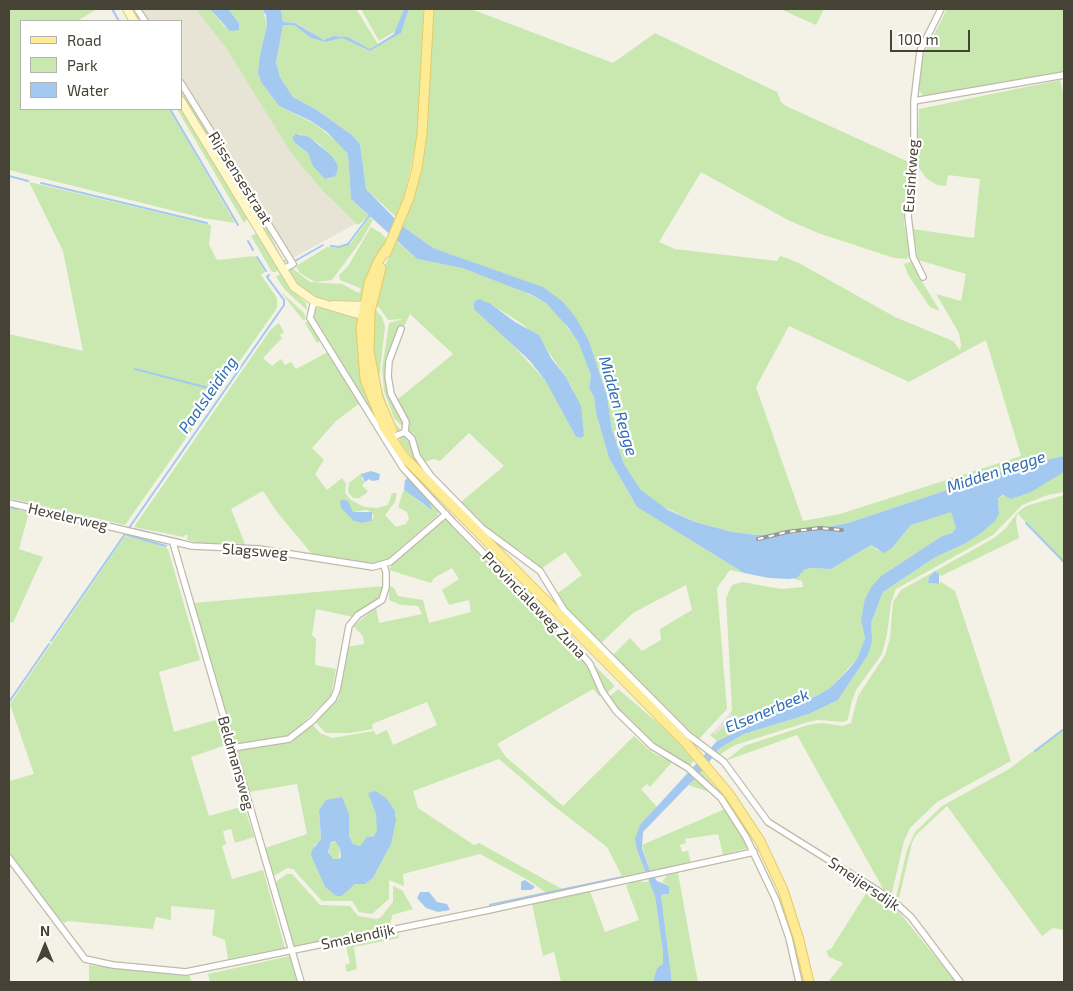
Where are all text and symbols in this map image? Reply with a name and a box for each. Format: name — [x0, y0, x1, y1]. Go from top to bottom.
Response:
legend — [20, 20, 182, 110]
scale bar — [893, 20, 973, 52]
text: 100 m — [898, 30, 939, 48]
text: Road — [67, 31, 102, 49]
text: Park — [67, 56, 98, 74]
text: Water — [67, 81, 109, 99]
street label: Rijssensestraat — [204, 128, 276, 228]
street label: Eusinkweg — [899, 139, 923, 213]
water label: Paalsleiding — [175, 353, 241, 437]
water label: Midden Regge — [595, 354, 641, 458]
water label: Midden Regge — [944, 447, 1048, 497]
street label: Hexelerweg — [26, 499, 110, 535]
street label: Slagsweg — [222, 540, 288, 562]
street label: Provincialeweg Zuna — [478, 548, 590, 662]
water label: Elsenerbeek — [722, 685, 812, 737]
street label: Beldmansweg — [214, 714, 258, 812]
street label: Smeijersdijk — [825, 853, 903, 915]
street label: Smalendijk — [320, 920, 396, 954]
north arrow — [20, 921, 70, 971]
text: N — [40, 922, 50, 939]

